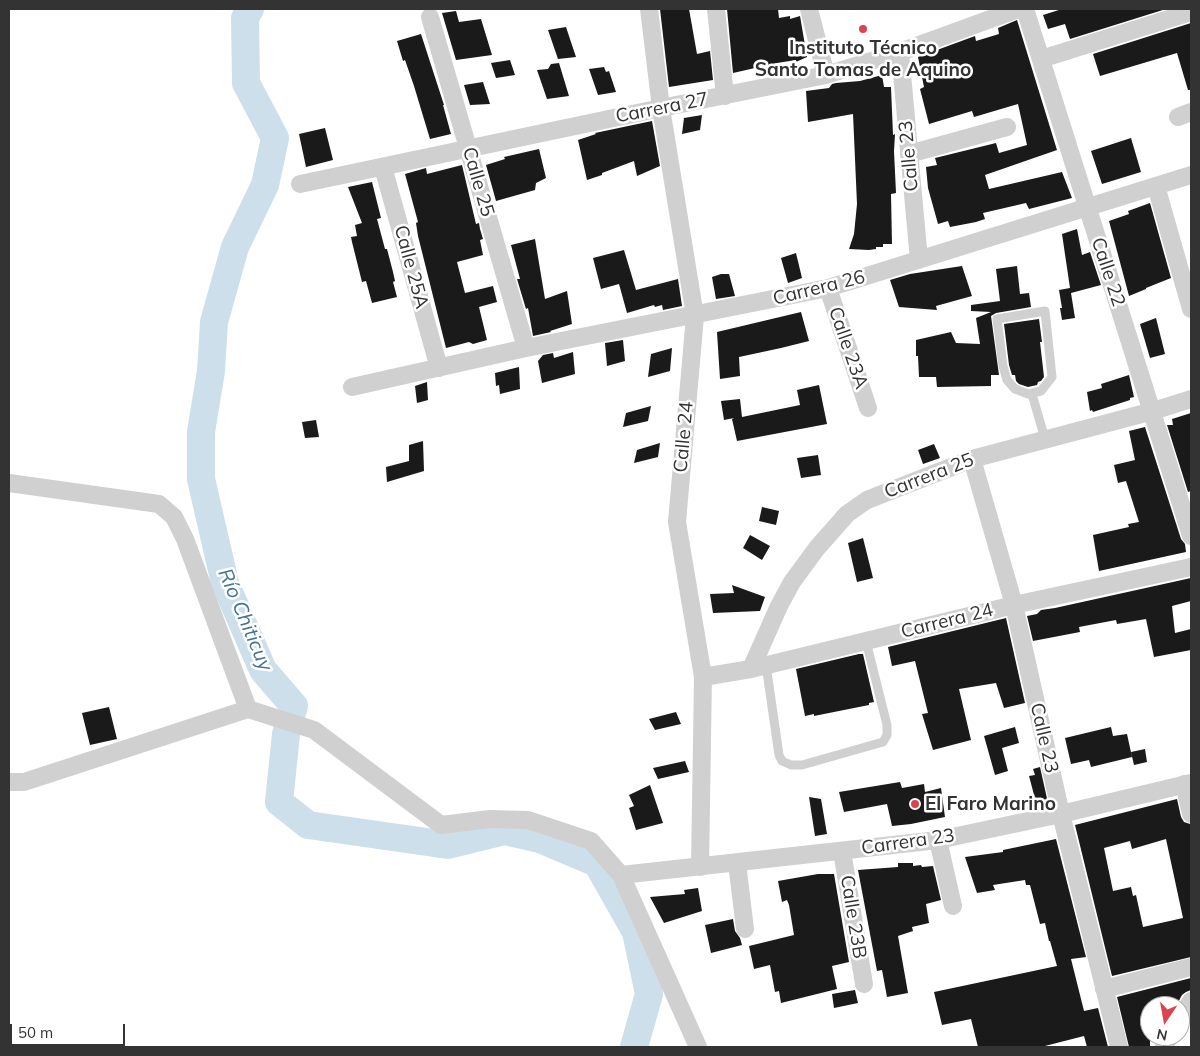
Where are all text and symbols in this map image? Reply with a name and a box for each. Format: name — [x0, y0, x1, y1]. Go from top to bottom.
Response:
marker: Instituto Técnico Santo Tomas de Aquino — [857, 23, 869, 35]
place label: Instituto Técnico Santo Tomas de Aquino — [755, 37, 971, 81]
street label: Carrera 27 — [614, 88, 710, 128]
street label: Calle 23 — [895, 120, 923, 192]
street label: Calle 25 — [457, 145, 499, 219]
street label: Calle 25A — [389, 223, 433, 311]
street label: Calle 22 — [1086, 235, 1130, 309]
street label: Carrera 26 — [771, 266, 867, 310]
street label: Calle 23A — [823, 304, 873, 392]
street label: Calle 24 — [670, 401, 698, 473]
street label: Carrera 25 — [881, 449, 977, 503]
water label: Río Chiticuy — [213, 565, 277, 675]
street label: Carrera 24 — [899, 599, 995, 643]
street label: Calle 23 — [1025, 701, 1063, 775]
place label: El Faro Marino — [925, 793, 1056, 815]
marker: El Faro Marino — [909, 798, 921, 810]
street label: Carrera 23 — [860, 824, 956, 860]
street label: Calle 23B — [835, 874, 871, 960]
north arrow — [1140, 996, 1190, 1046]
scale bar — [12, 1014, 128, 1046]
text: 50 m — [18, 1023, 53, 1042]
text: N — [1155, 1025, 1169, 1045]

